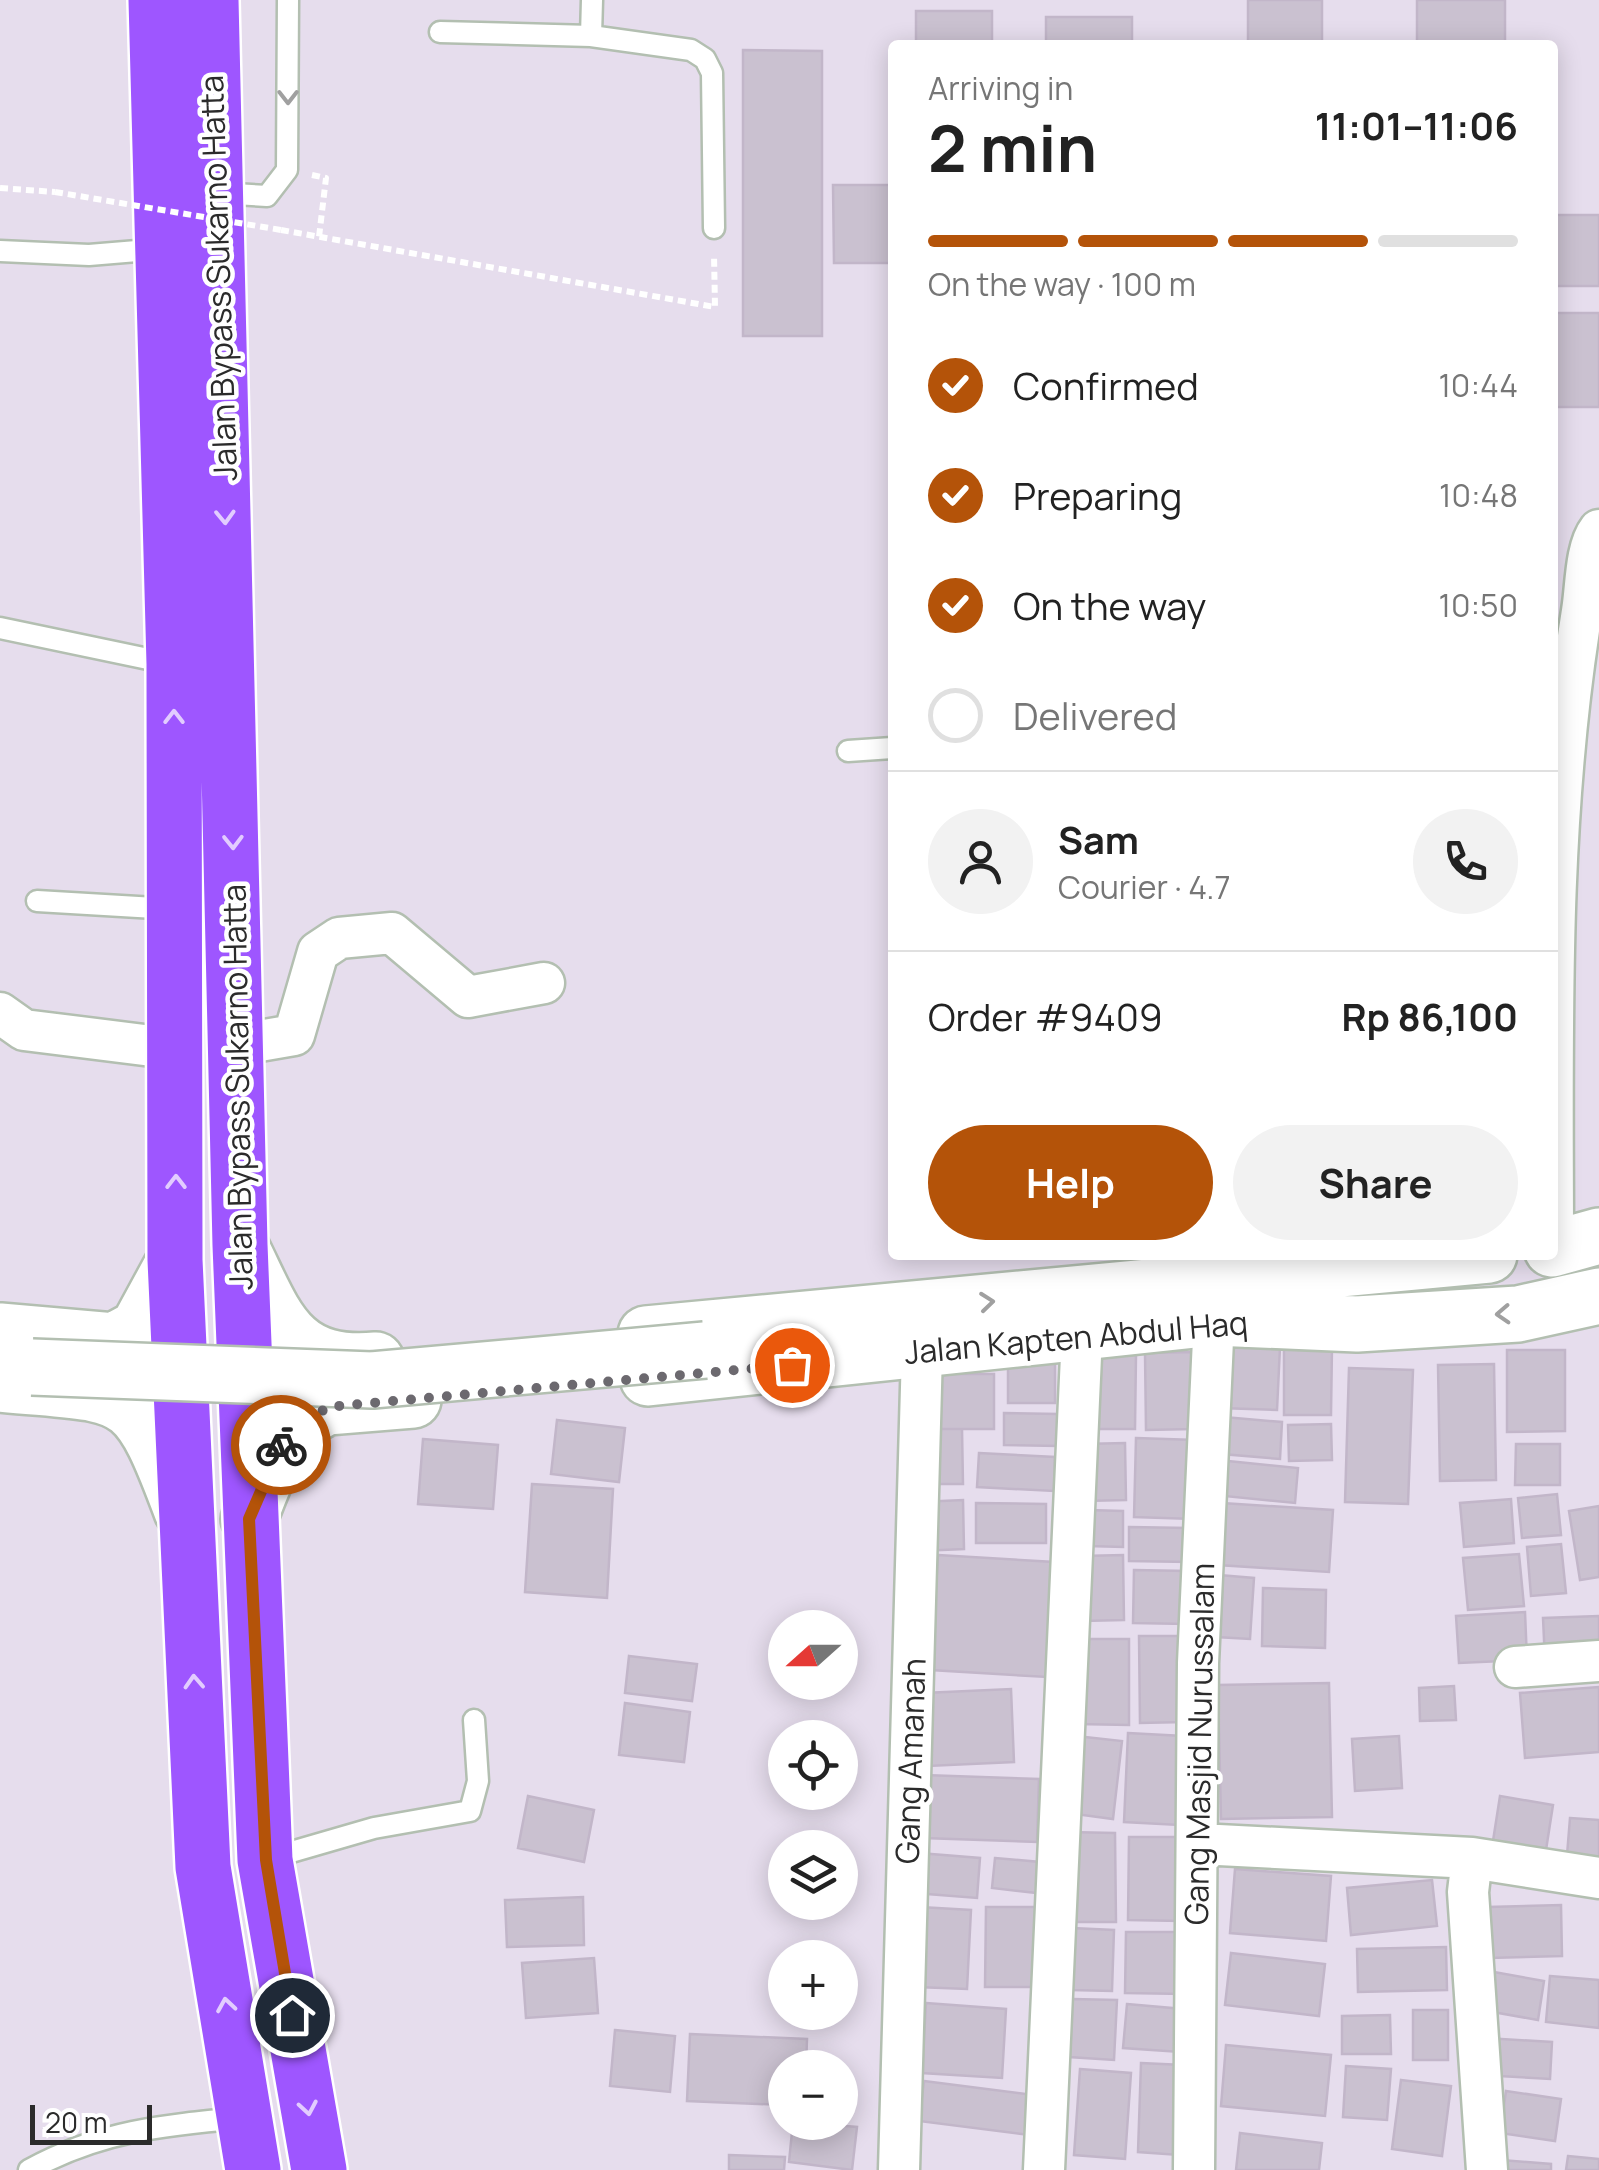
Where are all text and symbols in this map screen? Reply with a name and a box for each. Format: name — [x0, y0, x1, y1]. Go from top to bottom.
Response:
text: Arriving in — [928, 66, 1073, 110]
street label: Jalan Bypass Sukarno Hatta — [189, 74, 247, 482]
one-way arrow — [277, 90, 299, 106]
text: 11:01–11:06 — [1315, 99, 1518, 151]
text: 2 min — [928, 103, 1097, 192]
text: On the way · 100 m — [928, 262, 1196, 306]
icon: check — [928, 358, 983, 413]
text: Confirmed — [1013, 359, 1199, 411]
text: 10:44 — [1438, 363, 1518, 407]
icon: check — [928, 468, 983, 523]
text: Preparing — [1013, 469, 1182, 521]
text: 10:48 — [1439, 473, 1518, 517]
one-way arrow — [215, 510, 236, 526]
icon: check — [928, 578, 983, 633]
text: On the way — [1013, 579, 1206, 631]
text: 10:50 — [1438, 583, 1518, 627]
text: Delivered — [1013, 689, 1177, 741]
one-way arrow — [163, 709, 185, 724]
button: person — [928, 809, 1033, 914]
button: phone — [1413, 809, 1518, 914]
text: Sam — [1058, 813, 1139, 865]
one-way arrow — [222, 835, 243, 851]
text: Courier · 4.7 — [1058, 865, 1231, 909]
street label: Jalan Bypass Sukarno Hatta — [211, 884, 263, 1290]
text: Order #9409 — [928, 990, 1163, 1042]
text: Rp 86,100 — [1341, 990, 1518, 1042]
button: Help — [928, 1125, 1213, 1240]
button: Share — [1233, 1125, 1518, 1240]
one-way arrow — [165, 1174, 186, 1190]
one-way arrow — [980, 1291, 996, 1313]
street label: Jalan Kapten Abdul Haq — [902, 1300, 1249, 1374]
one-way arrow — [1495, 1303, 1511, 1324]
pin — [750, 1323, 835, 1408]
icon: bag — [765, 1338, 820, 1393]
courier — [231, 1395, 331, 1495]
icon: bike — [254, 1418, 309, 1473]
street label: Gang Masjid Nurussalam — [1174, 1563, 1224, 1925]
north arrow — [768, 1610, 858, 1700]
map controls — [768, 1610, 858, 2140]
street label: Gang Amanah — [884, 1657, 936, 1865]
one-way arrow — [184, 1673, 205, 1689]
button: locate — [768, 1720, 858, 1810]
button: layers — [768, 1830, 858, 1920]
button: + — [768, 1940, 858, 2030]
pin — [250, 1973, 335, 2058]
icon: home — [265, 1988, 320, 2043]
one-way arrow — [216, 1996, 237, 2013]
button: − — [768, 2050, 858, 2140]
scale bar — [30, 2100, 152, 2144]
one-way arrow — [297, 2100, 318, 2116]
text: 20 m — [45, 2103, 107, 2141]

